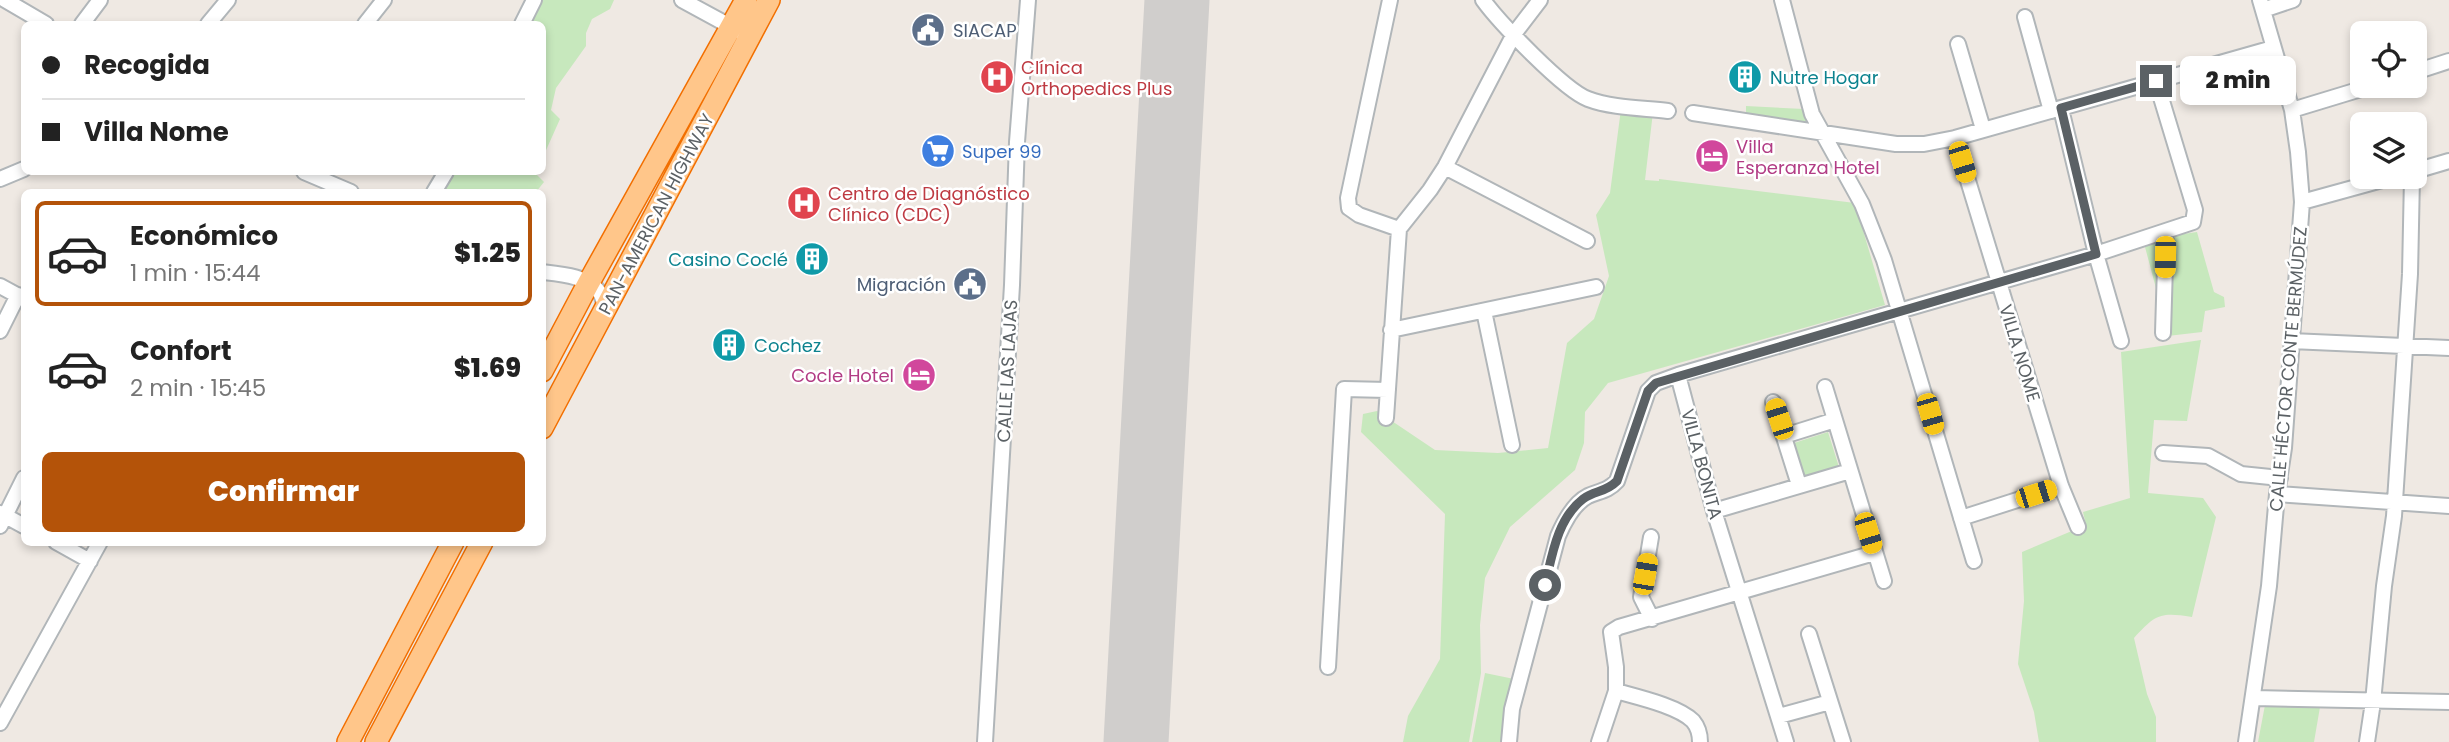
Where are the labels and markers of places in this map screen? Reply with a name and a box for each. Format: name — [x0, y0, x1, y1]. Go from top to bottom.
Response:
public building icon: SIACAP — [909, 11, 947, 49]
place label: SIACAP — [953, 18, 1017, 43]
place label: Clínica Orthopedics Plus — [1021, 55, 1172, 101]
hospital icon: Clínica Orthopedics Plus — [978, 58, 1016, 96]
building icon: Nutre Hogar — [1726, 58, 1764, 96]
place label: Nutre Hogar — [1770, 65, 1879, 90]
supermarket icon: Super 99 — [919, 132, 957, 170]
place label: Villa Esperanza Hotel — [1736, 134, 1880, 180]
hotel icon: Villa Esperanza Hotel — [1693, 137, 1731, 175]
place label: Super 99 — [962, 139, 1042, 164]
place label: Centro de Diagnóstico Clínico (CDC) — [828, 181, 1030, 227]
hospital icon: Centro de Diagnóstico Clínico (CDC) — [785, 184, 823, 222]
building icon: Casino Coclé — [793, 240, 831, 278]
place label: Casino Coclé — [668, 247, 788, 272]
public building icon: Migración — [951, 265, 989, 303]
place label: Migración — [857, 272, 946, 297]
building icon: Cochez — [710, 326, 748, 364]
place label: Cochez — [754, 333, 821, 358]
hotel icon: Cocle Hotel — [900, 356, 938, 394]
place label: Cocle Hotel — [791, 363, 894, 388]

